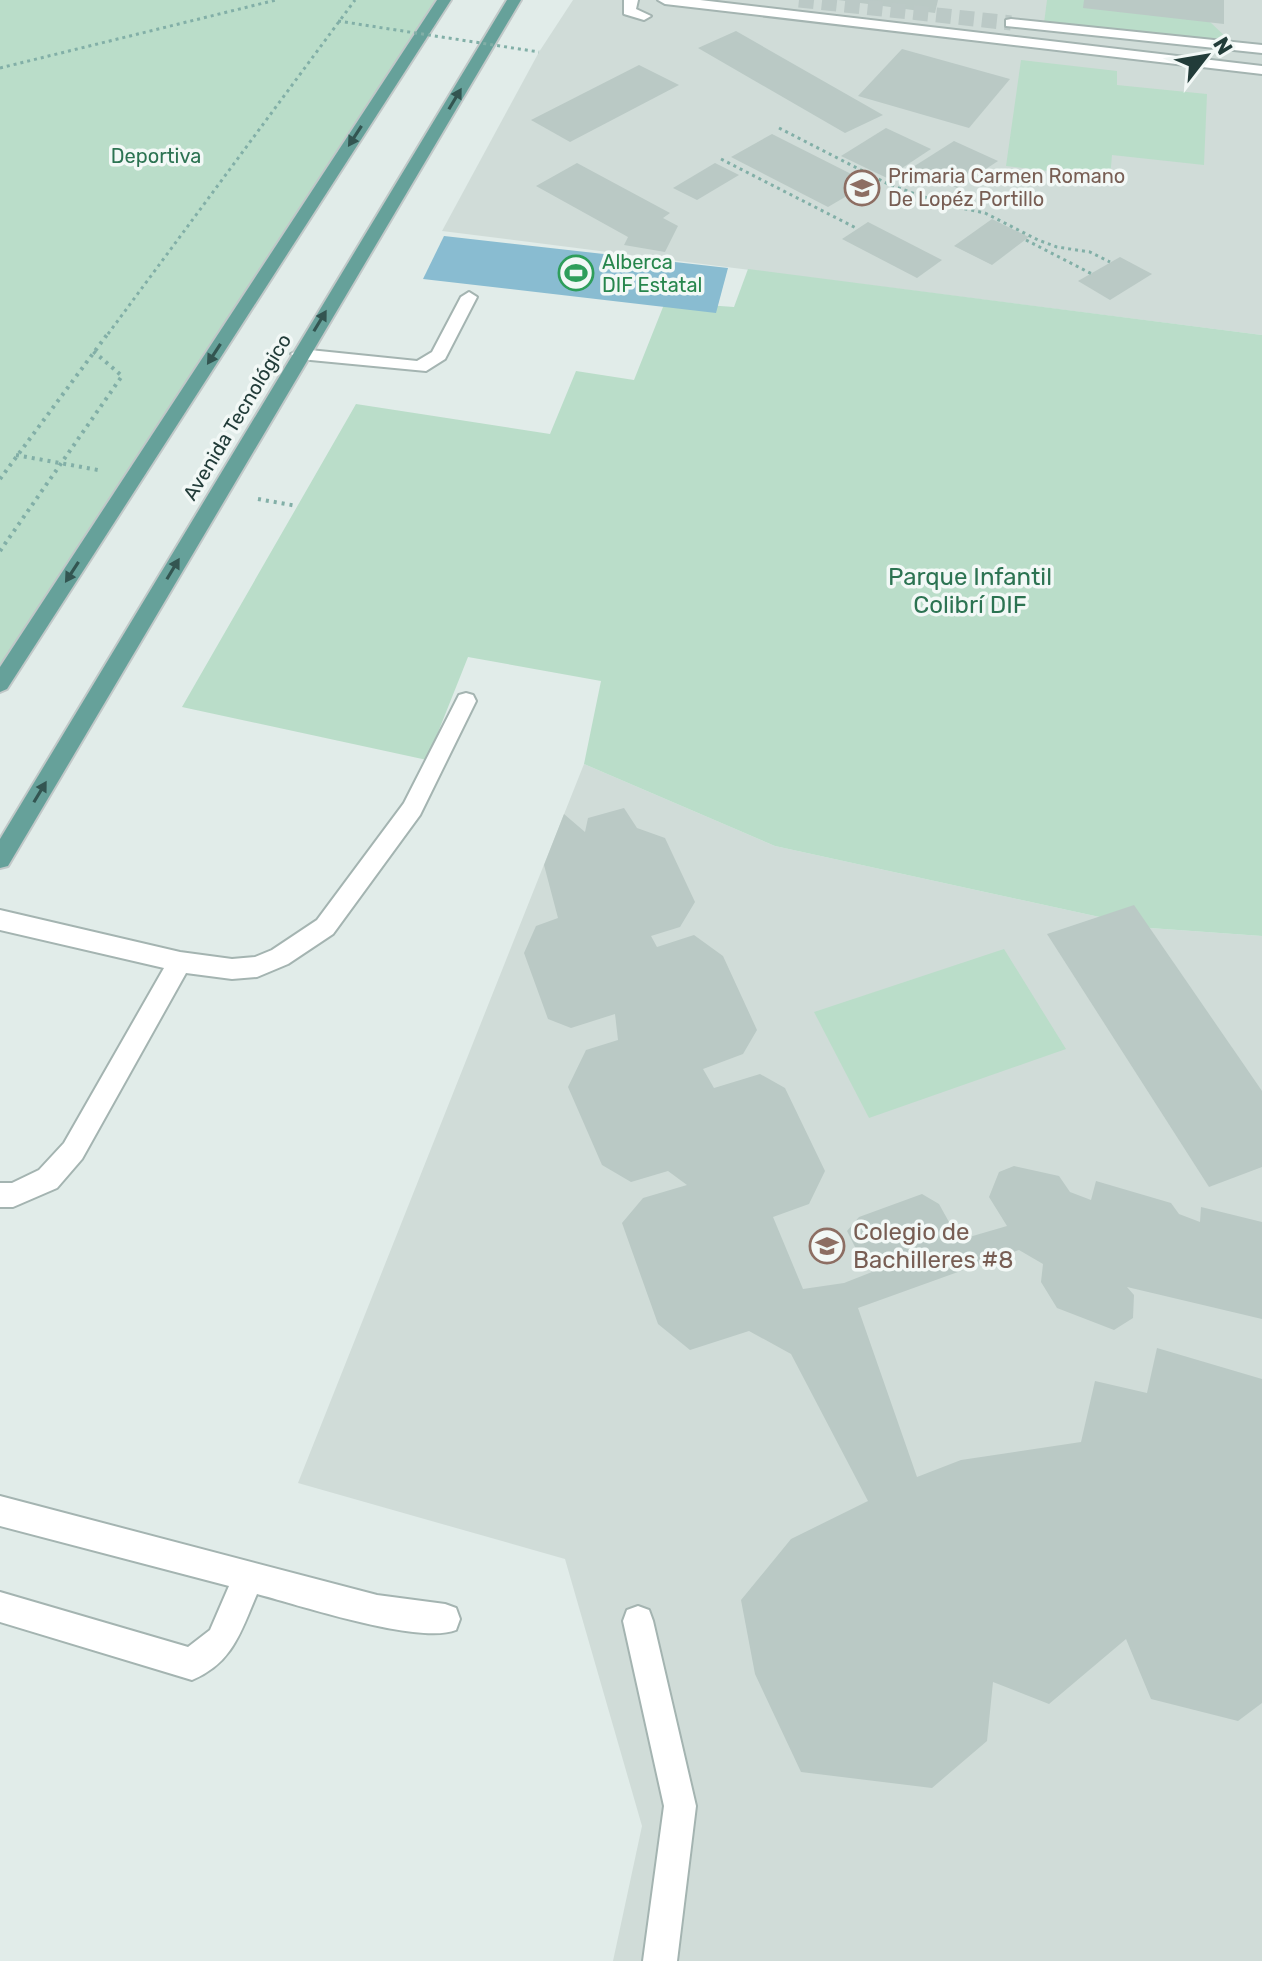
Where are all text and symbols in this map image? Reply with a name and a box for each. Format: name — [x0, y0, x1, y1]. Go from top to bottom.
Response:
north arrow — [1166, 16, 1246, 96]
text: N — [1207, 32, 1238, 60]
one-way arrow — [447, 88, 461, 110]
one-way arrow — [349, 125, 363, 147]
park label: Deportiva — [111, 144, 201, 168]
place label: Primaria Carmen Romano De Lopéz Portillo — [888, 164, 1125, 211]
school or university icon: Primaria Carmen Romano De Lopéz Portillo — [843, 169, 881, 207]
place label: Alberca DIF Estatal — [602, 250, 702, 297]
sports icon: Alberca DIF Estatal — [557, 254, 595, 292]
one-way arrow — [313, 310, 327, 332]
street label: Avenida Tecnológico — [178, 329, 296, 505]
one-way arrow — [207, 343, 221, 365]
one-way arrow — [165, 557, 179, 580]
one-way arrow — [66, 561, 80, 583]
park label: Parque Infantil Colibrí DIF — [888, 563, 1052, 619]
one-way arrow — [33, 781, 47, 803]
place label: Colegio de Bachilleres #8 — [853, 1218, 1014, 1274]
school or university icon: Colegio de Bachilleres #8 — [808, 1227, 846, 1265]

